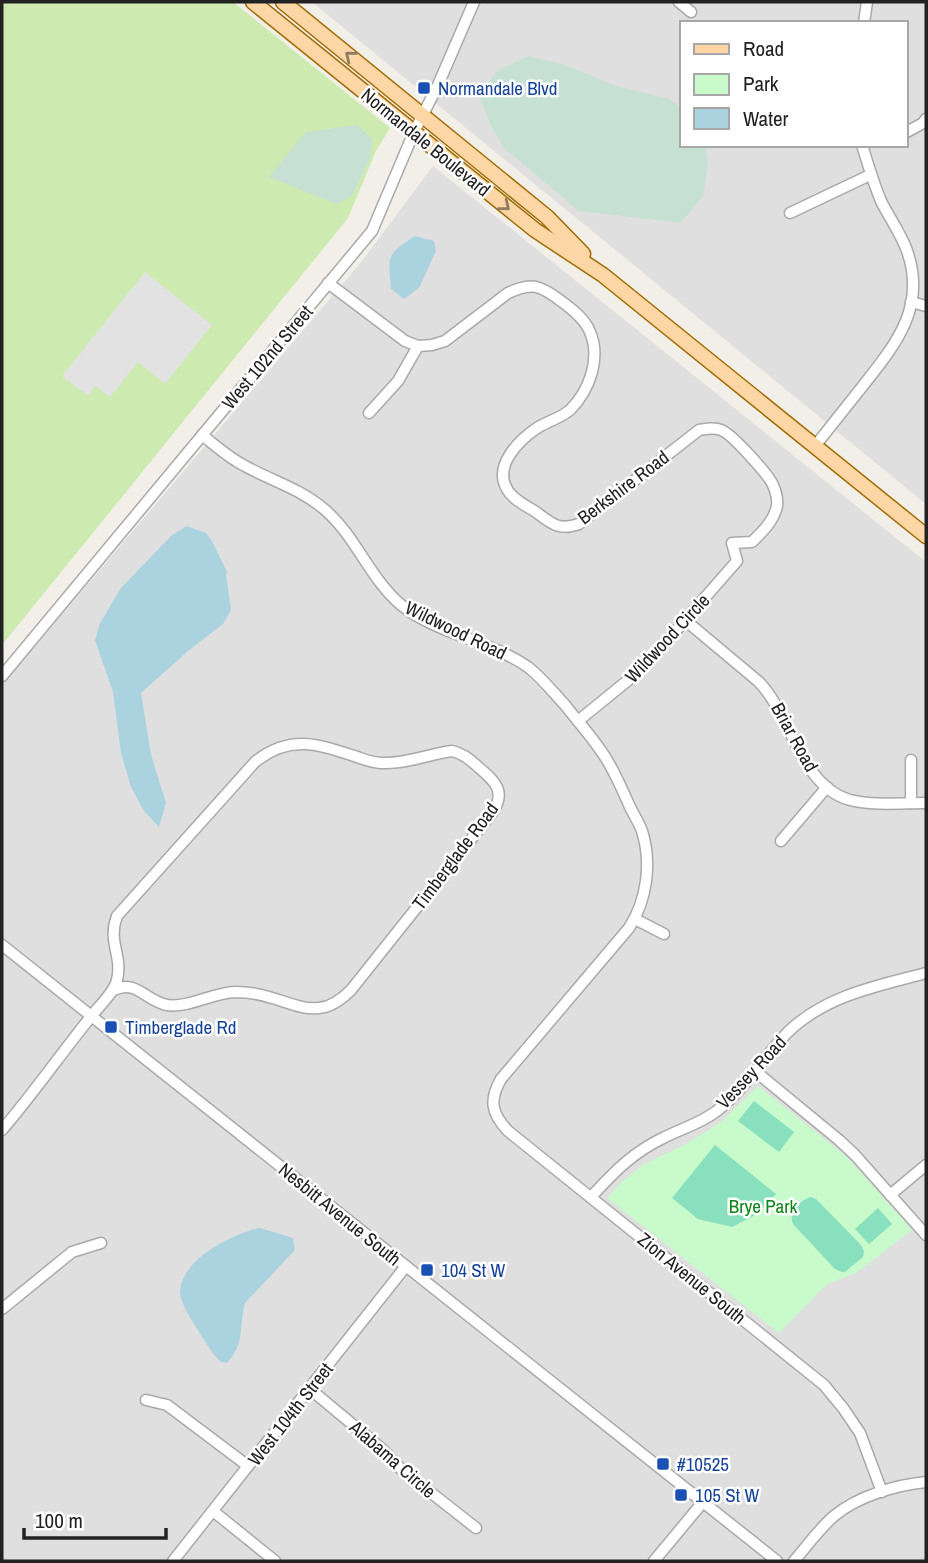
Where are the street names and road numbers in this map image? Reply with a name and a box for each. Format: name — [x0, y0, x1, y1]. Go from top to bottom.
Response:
street label: Normandale Boulevard — [356, 82, 496, 202]
street label: West 102nd Street — [216, 299, 319, 415]
street label: Berkshire Road — [572, 444, 674, 530]
street label: Wildwood Circle — [619, 588, 715, 688]
street label: Wildwood Road — [401, 594, 511, 666]
street label: Briar Road — [765, 698, 825, 776]
street label: Timberglade Road — [406, 797, 504, 915]
street label: Vessey Road — [710, 1030, 792, 1114]
street label: Nesbitt Avenue South — [273, 1157, 407, 1271]
street label: Zion Avenue South — [632, 1226, 752, 1330]
street label: West 104th Street — [241, 1356, 339, 1471]
street label: Alabama Circle — [344, 1414, 442, 1504]

